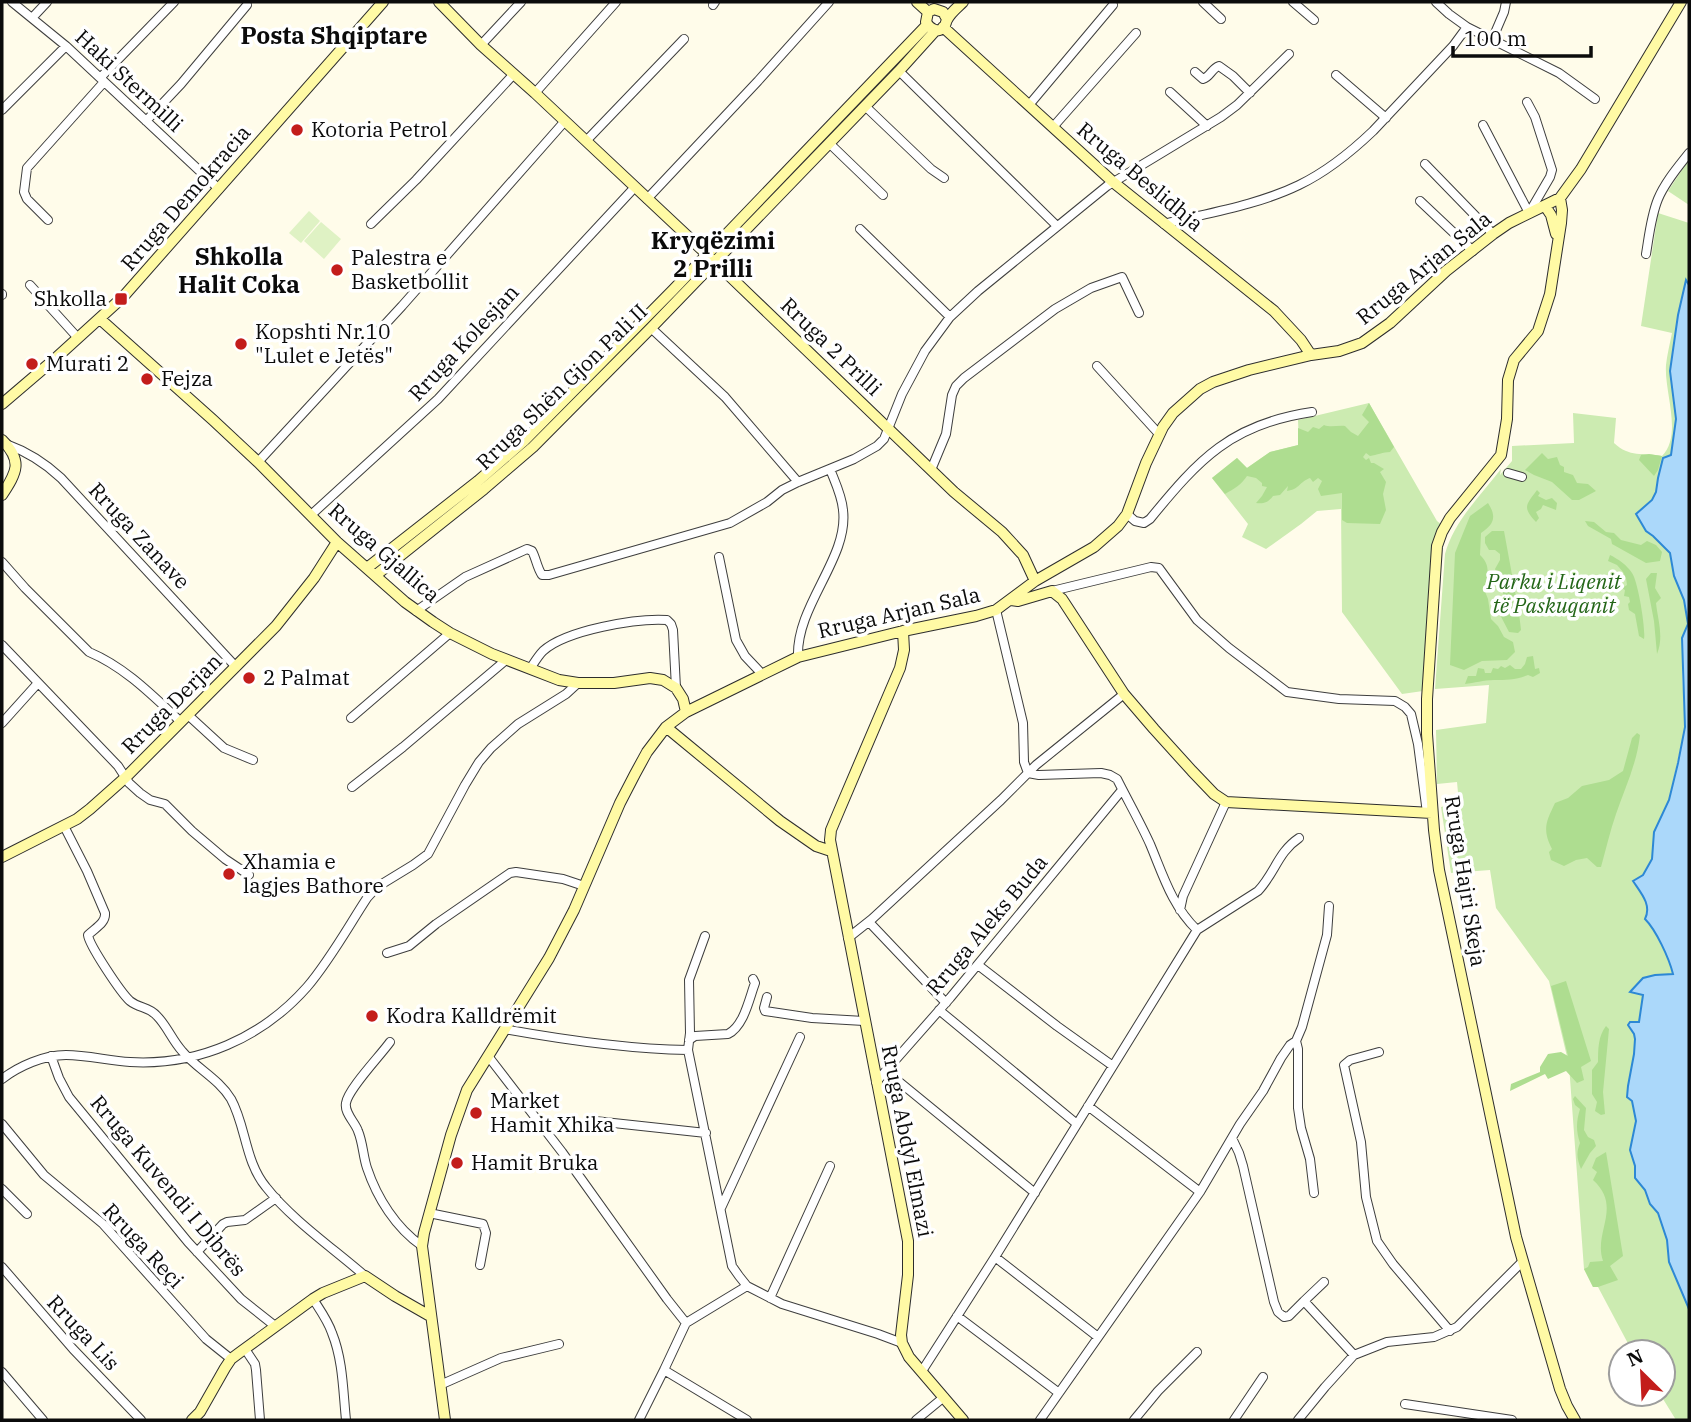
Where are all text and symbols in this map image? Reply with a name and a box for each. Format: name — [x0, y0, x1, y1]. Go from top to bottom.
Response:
scale bar — [1453, 14, 1591, 58]
district label: Posta Shqiptare — [240, 19, 428, 51]
street label: Haki Stermilli — [70, 23, 190, 138]
text: 100 m — [1464, 24, 1527, 52]
place label: Kotoria Petrol — [311, 115, 448, 143]
street label: Rruga Beslidhja — [1072, 115, 1210, 237]
street label: Rruga Demokracia — [114, 119, 256, 276]
marker: Kotoria Petrol — [289, 122, 305, 138]
street label: Rruga Arjan Sala — [1350, 204, 1497, 330]
district label: Kryqëzimi 2 Prilli — [651, 224, 775, 284]
district label: Shkolla Halit Coka — [178, 240, 300, 300]
place label: Palestra e Basketbollit — [351, 243, 469, 295]
marker: Palestra e Basketbollit — [329, 262, 345, 278]
street label: Rruga Kolesjan — [402, 278, 525, 407]
place label: Shkolla — [34, 284, 107, 312]
marker: Shkolla — [113, 291, 129, 307]
street label: Rruga 2 Prilli — [775, 291, 888, 402]
street label: Rruga Shën Gjon Pali II — [470, 297, 653, 475]
place label: Kopshti Nr.10 "Lulet e Jetës" — [255, 317, 393, 369]
marker: Kopshti Nr.10 "Lulet e Jetës" — [233, 336, 249, 352]
place label: Murati 2 — [46, 349, 129, 377]
marker: Murati 2 — [24, 356, 40, 372]
place label: Fejza — [161, 364, 213, 392]
marker: Fejza — [139, 371, 155, 387]
street label: Rruga Zanave — [83, 476, 196, 595]
street label: Rruga Gjallica — [323, 496, 446, 608]
park label: Parku i Liqenit të Paskuqanit — [1486, 567, 1622, 619]
street label: Rruga Arjan Sala — [815, 580, 983, 644]
street label: Rruga Derjan — [115, 647, 228, 760]
place label: 2 Palmat — [263, 663, 350, 691]
marker: 2 Palmat — [241, 670, 257, 686]
street label: Rruga Hajri Skeja — [1439, 793, 1493, 968]
place label: Xhamia e lagjes Bathore — [243, 847, 384, 899]
street label: Rruga Aleks Buda — [919, 848, 1053, 1000]
marker: Xhamia e lagjes Bathore — [221, 866, 237, 882]
place label: Kodra Kalldrëmit — [386, 1001, 557, 1029]
marker: Kodra Kalldrëmit — [364, 1008, 380, 1024]
street label: Rruga Abdyl Elmazi — [876, 1042, 940, 1239]
place label: Market Hamit Xhika — [490, 1086, 614, 1138]
street label: Rruga Kuvendi I Dibrës — [85, 1089, 253, 1282]
marker: Market Hamit Xhika — [468, 1105, 484, 1121]
place label: Hamit Bruka — [471, 1148, 598, 1176]
marker: Hamit Bruka — [449, 1155, 465, 1171]
street label: Rruga Reçi — [97, 1197, 190, 1294]
street label: Rruga Lis — [41, 1288, 126, 1376]
north arrow — [1607, 1338, 1677, 1408]
text: N — [1623, 1343, 1647, 1371]

